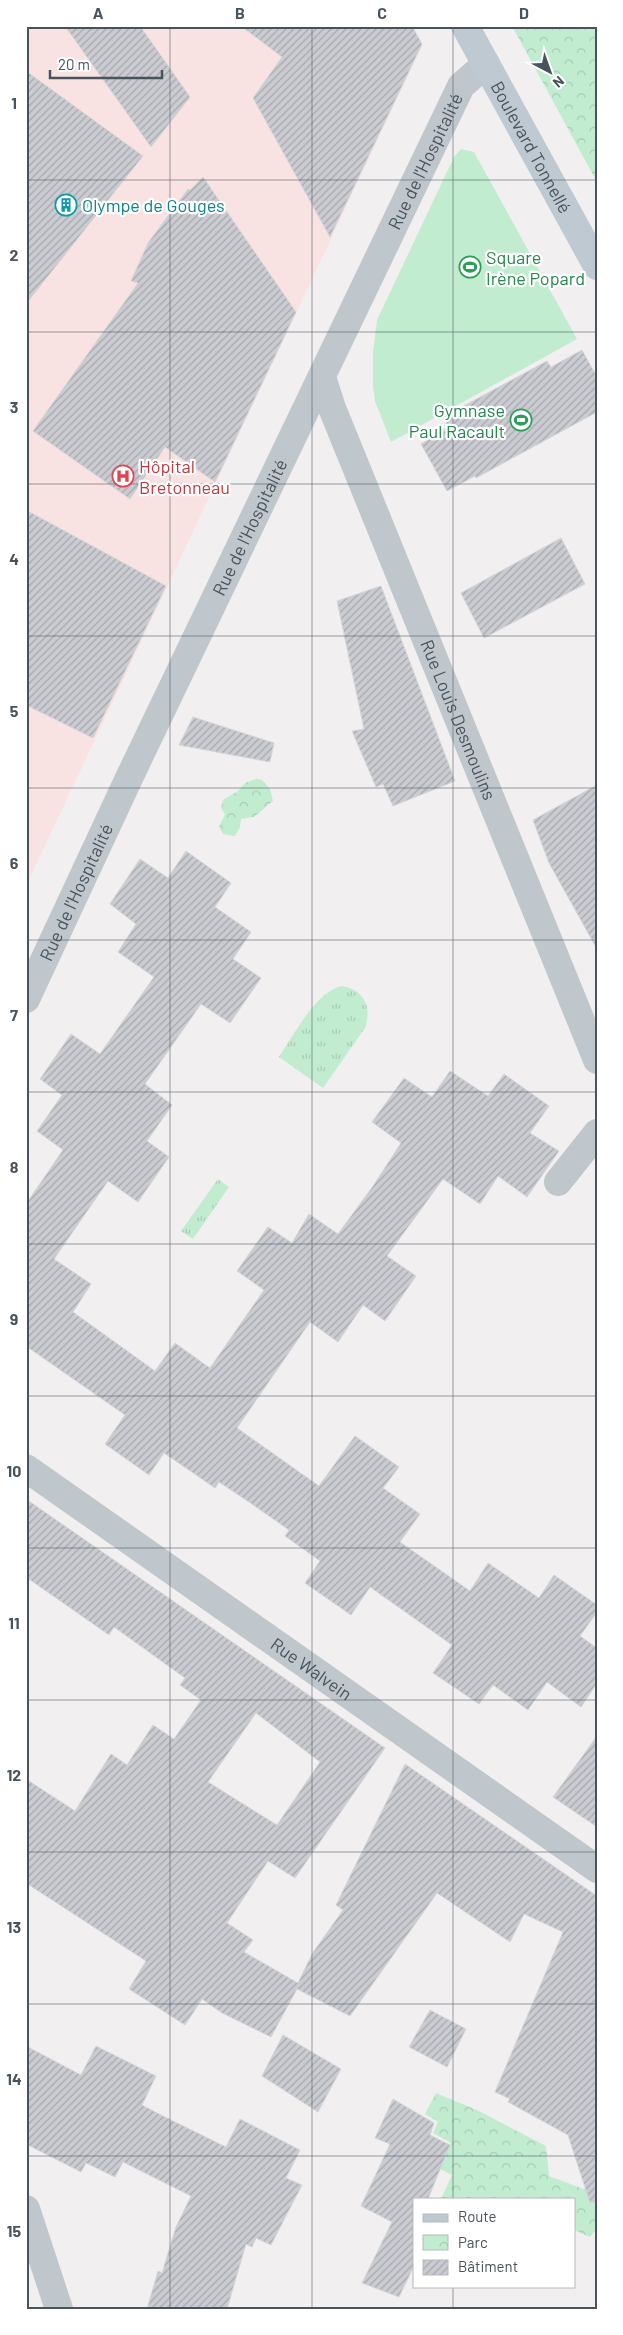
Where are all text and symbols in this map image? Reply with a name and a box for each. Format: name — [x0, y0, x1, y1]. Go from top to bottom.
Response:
text: A — [93, 3, 104, 22]
text: B — [235, 3, 245, 22]
text: C — [377, 3, 387, 22]
text: D — [519, 3, 529, 22]
scale bar — [50, 48, 162, 80]
north arrow — [526, 48, 576, 98]
text: 20 m — [58, 55, 90, 73]
text: N — [550, 73, 568, 92]
street label: Boulevard Tonnellé — [486, 77, 577, 217]
street label: Rue de l'Hospitalité — [383, 89, 467, 233]
text: 1 — [11, 93, 17, 112]
building icon: Olympe de Gouges — [54, 193, 78, 217]
place label: Olympe de Gouges — [82, 194, 225, 216]
text: 2 — [10, 245, 19, 264]
place label: Square Irène Popard — [486, 246, 585, 289]
sports icon: Square Irène Popard — [458, 255, 482, 279]
text: 3 — [10, 397, 18, 416]
place label: Gymnase Paul Racault — [409, 399, 505, 442]
sports icon: Gymnase Paul Racault — [509, 408, 533, 432]
place label: Hôpital Bretonneau — [139, 455, 230, 498]
street label: Rue de l'Hospitalité — [207, 455, 291, 599]
hospital icon: Hôpital Bretonneau — [111, 464, 135, 488]
text: 4 — [9, 549, 19, 568]
street label: Rue Louis Desmoulins — [416, 636, 501, 803]
text: 5 — [10, 701, 19, 720]
street label: Rue de l'Hospitalité — [34, 820, 117, 964]
text: 6 — [10, 853, 19, 872]
text: 7 — [10, 1005, 18, 1024]
text: 8 — [10, 1157, 19, 1176]
text: 9 — [10, 1309, 18, 1328]
text: 10 — [7, 1461, 21, 1480]
text: 11 — [8, 1613, 20, 1632]
street label: Rue Walvein — [267, 1632, 357, 1705]
text: 12 — [7, 1765, 21, 1784]
text: 13 — [7, 1917, 21, 1936]
text: 14 — [6, 2069, 22, 2088]
legend — [413, 2198, 576, 2288]
text: Route — [458, 2207, 497, 2225]
text: 15 — [7, 2221, 22, 2240]
text: Parc — [458, 2233, 488, 2251]
text: Bâtiment — [458, 2257, 518, 2275]

